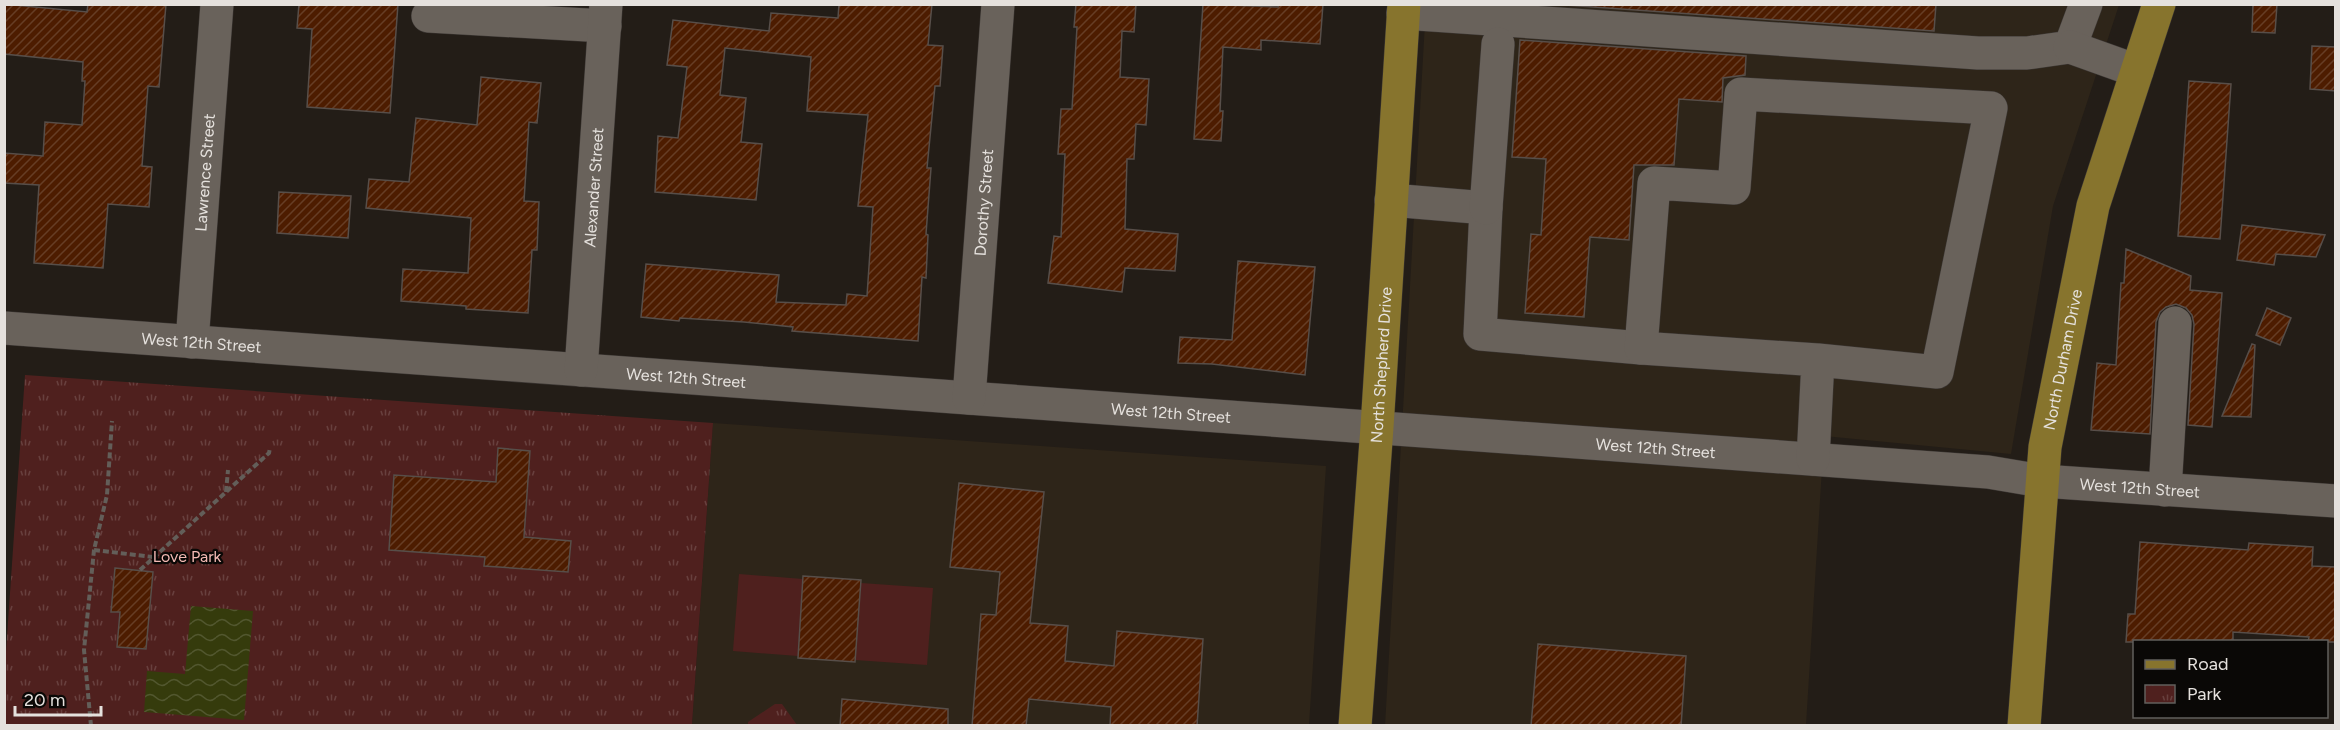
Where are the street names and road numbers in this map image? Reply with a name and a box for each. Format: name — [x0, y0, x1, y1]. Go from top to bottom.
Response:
street label: Lawrence Street — [191, 113, 218, 232]
street label: Alexander Street — [580, 127, 607, 248]
street label: Dorothy Street — [970, 148, 997, 257]
street label: North Shepherd Drive — [1366, 286, 1395, 444]
street label: North Durham Drive — [2039, 287, 2086, 432]
street label: West 12th Street — [141, 329, 262, 356]
street label: West 12th Street — [626, 364, 747, 391]
street label: West 12th Street — [1110, 399, 1232, 427]
street label: West 12th Street — [1595, 434, 1716, 462]
street label: West 12th Street — [2079, 474, 2200, 501]

